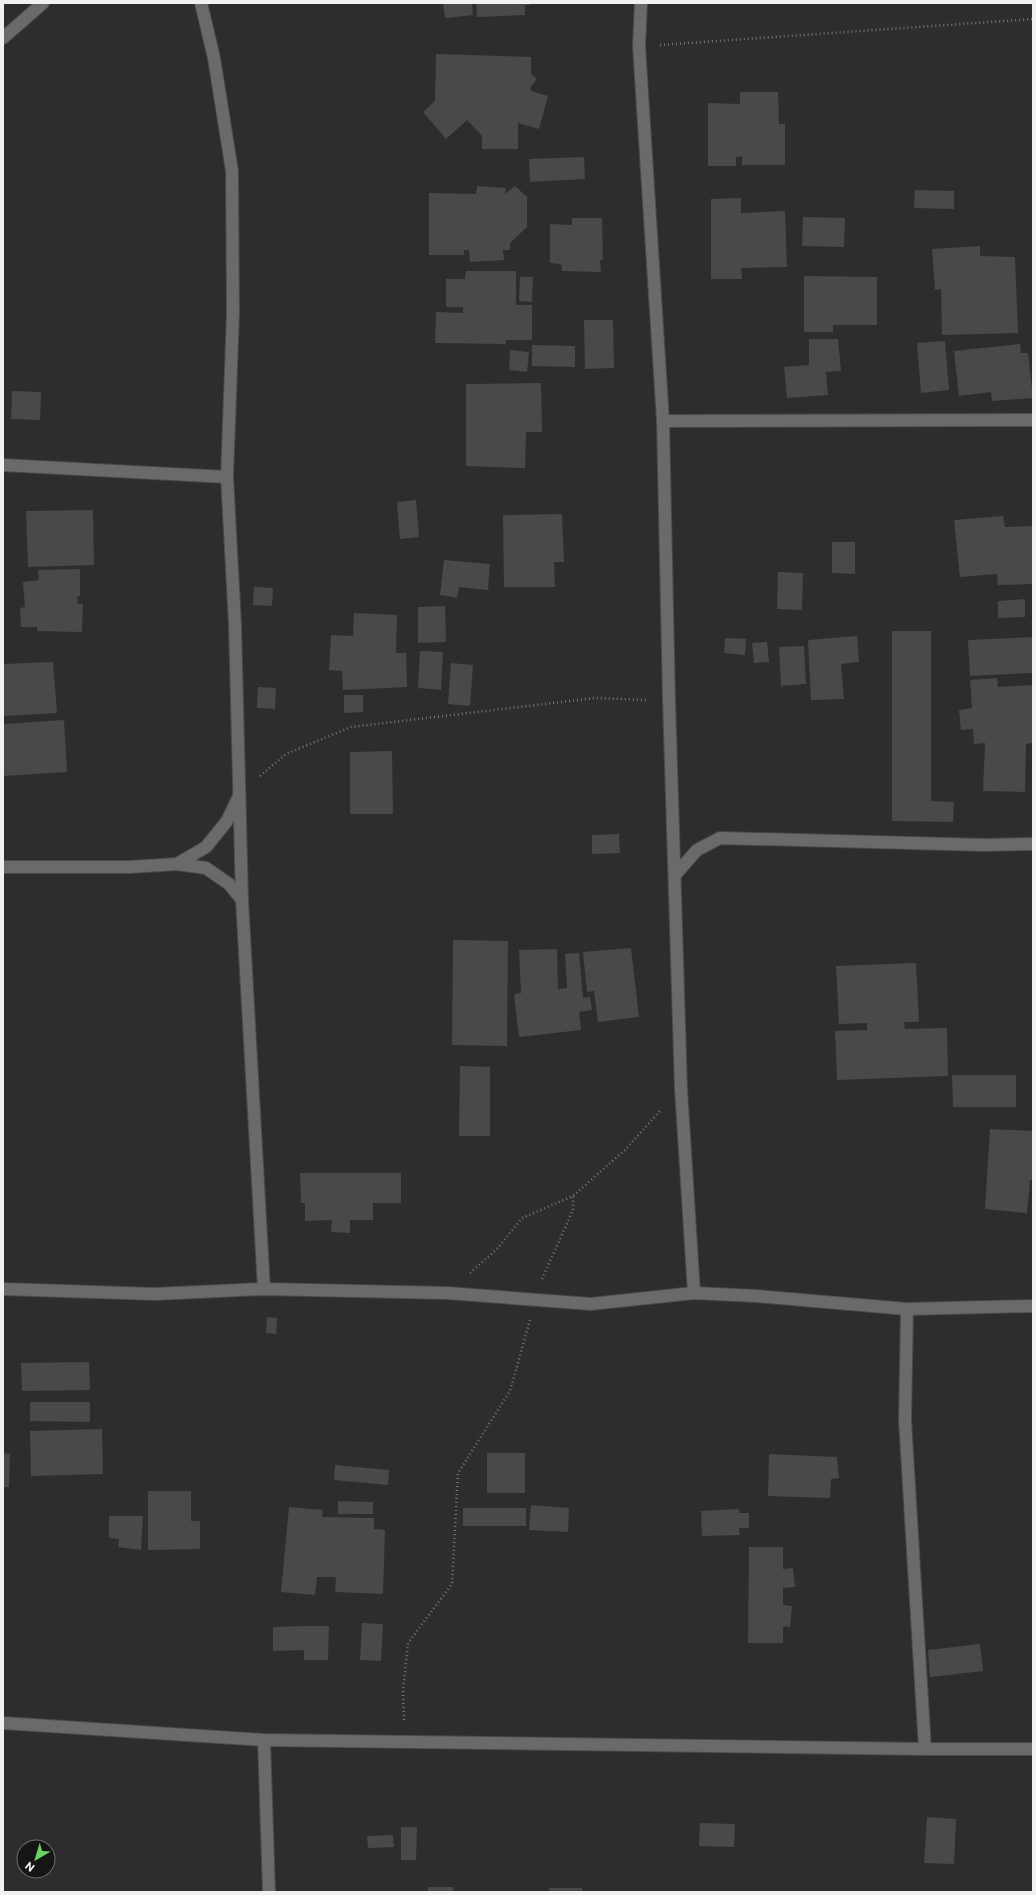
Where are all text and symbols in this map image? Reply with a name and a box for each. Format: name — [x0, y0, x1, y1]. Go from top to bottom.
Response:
north arrow — [16, 1839, 56, 1879]
text: N — [22, 1860, 37, 1875]

